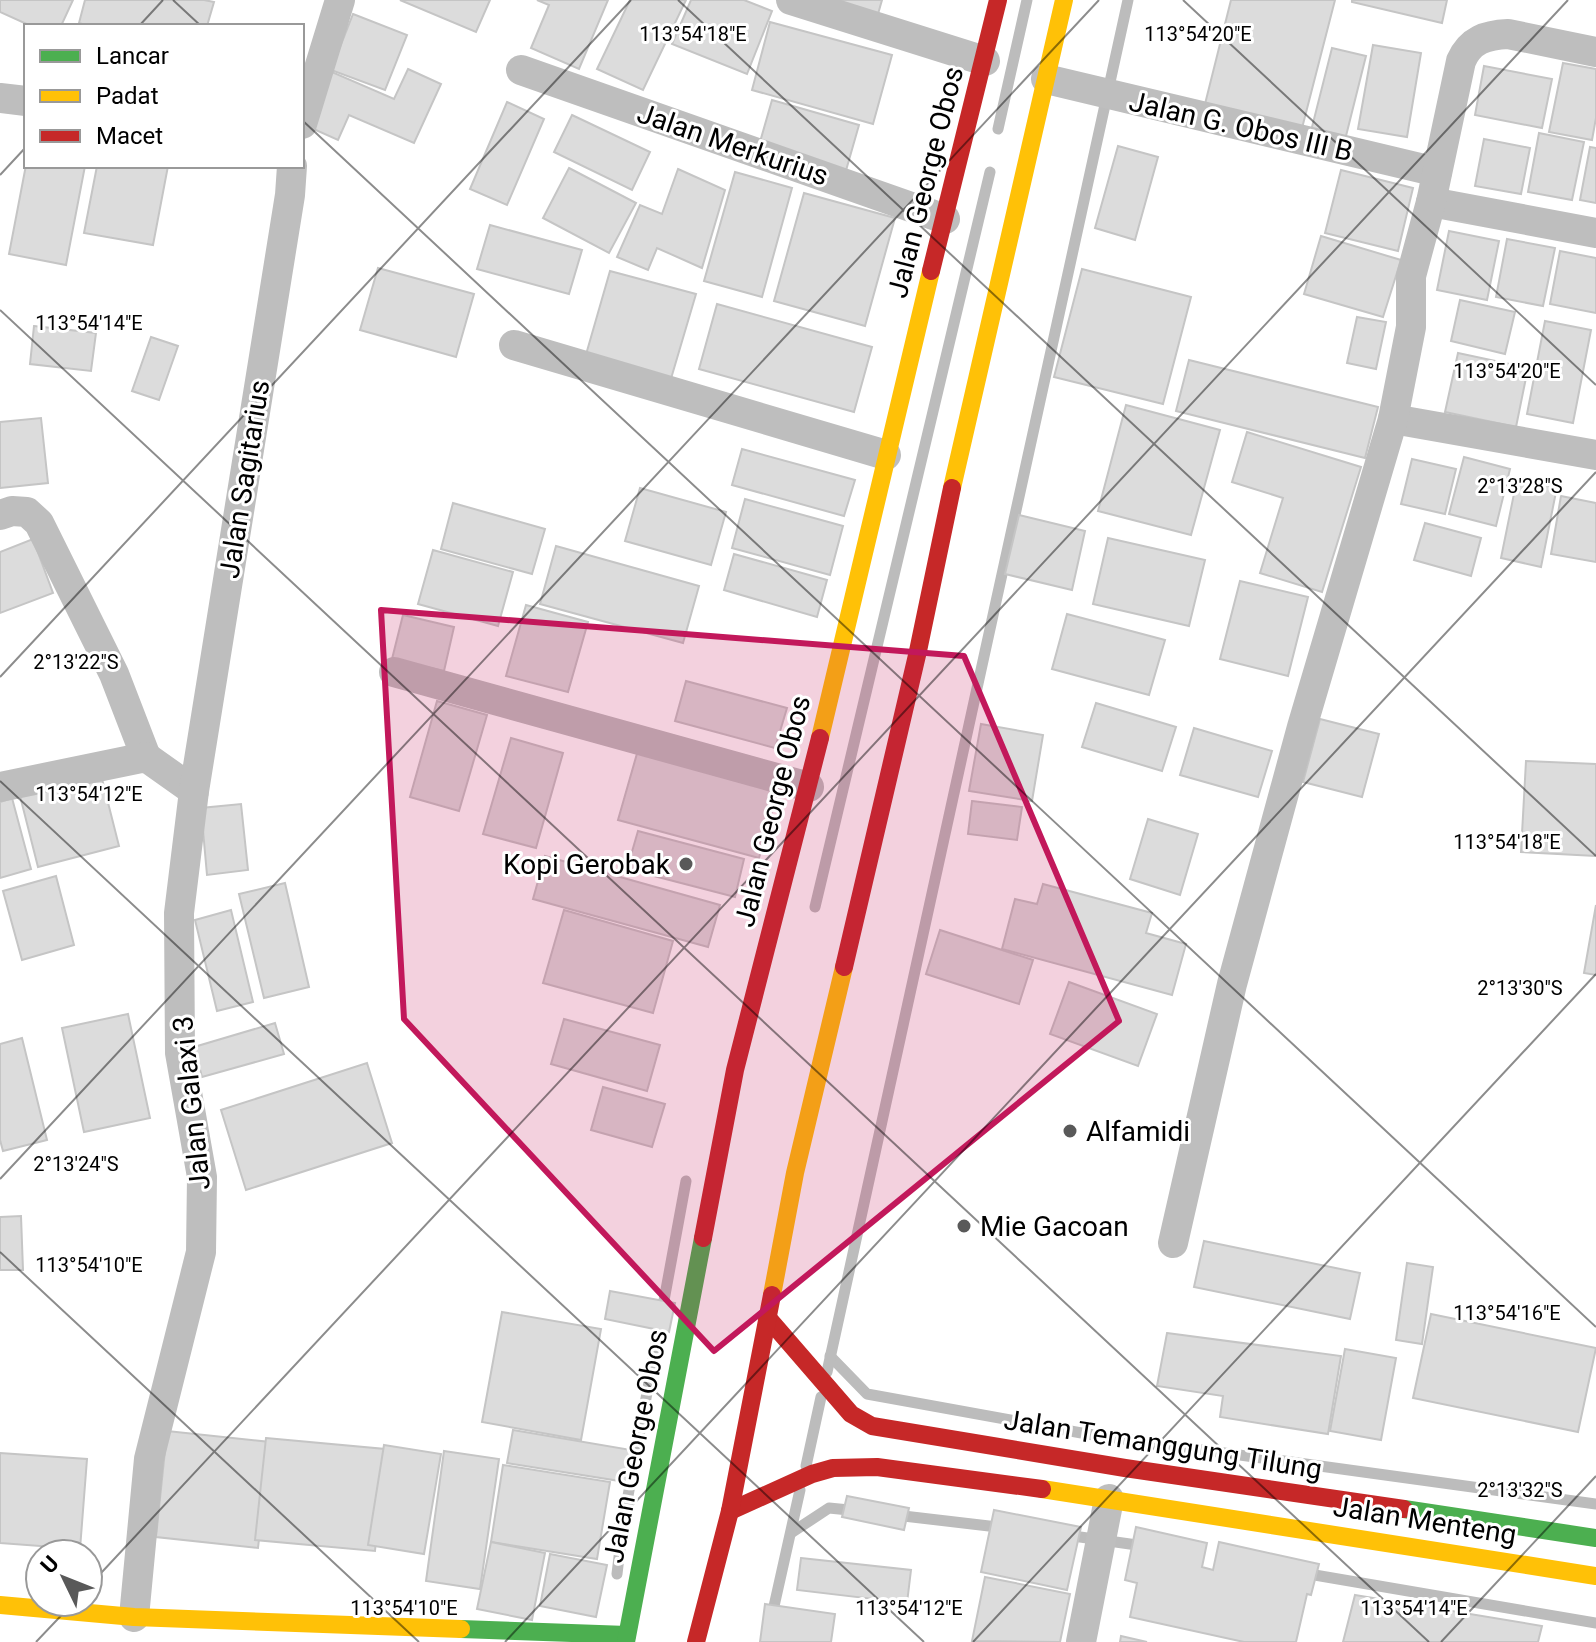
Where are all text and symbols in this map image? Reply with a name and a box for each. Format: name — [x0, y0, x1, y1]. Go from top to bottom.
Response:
text: 113°54'18"E — [639, 22, 747, 46]
text: 113°54'20"E — [1144, 22, 1252, 46]
legend — [24, 24, 304, 168]
text: Lancar — [96, 42, 169, 70]
street label: Jalan George Obos — [881, 63, 970, 301]
text: Padat — [96, 82, 159, 110]
street label: Jalan G. Obos III B — [1126, 85, 1356, 168]
street label: Jalan Merkurius — [633, 96, 833, 193]
text: Macet — [96, 122, 163, 150]
text: 113°54'14"E — [35, 311, 143, 335]
text: 113°54'20"E — [1453, 359, 1561, 383]
street label: Jalan Sagitarius — [213, 378, 276, 580]
text: 2°13'28"S — [1477, 474, 1563, 498]
text: 2°13'22"S — [33, 650, 119, 674]
street label: Jalan George Obos — [728, 692, 817, 930]
text: 113°54'12"E — [35, 782, 143, 806]
text: 113°54'18"E — [1453, 830, 1561, 854]
place label: Kopi Gerobak — [503, 848, 671, 881]
marker: Kopi Gerobak — [677, 855, 695, 873]
text: 2°13'30"S — [1477, 976, 1563, 1000]
street label: Jalan Galaxi 3 — [166, 1014, 217, 1192]
place label: Alfamidi — [1086, 1115, 1190, 1148]
marker: Alfamidi — [1061, 1122, 1079, 1140]
text: 2°13'24"S — [33, 1152, 119, 1176]
place label: Mie Gacoan — [980, 1210, 1129, 1243]
marker: Mie Gacoan — [955, 1217, 973, 1235]
text: 113°54'10"E — [35, 1253, 143, 1277]
text: 113°54'16"E — [1453, 1301, 1561, 1325]
street label: Jalan George Obos — [597, 1327, 674, 1566]
street label: Jalan Temanggung Tilung — [1002, 1403, 1324, 1486]
text: 2°13'32"S — [1477, 1478, 1563, 1502]
street label: Jalan Menteng — [1331, 1490, 1519, 1551]
north arrow — [24, 1538, 104, 1618]
text: U — [36, 1551, 64, 1579]
text: 113°54'10"E — [350, 1596, 458, 1620]
text: 113°54'12"E — [855, 1596, 963, 1620]
text: 113°54'14"E — [1360, 1596, 1468, 1620]

